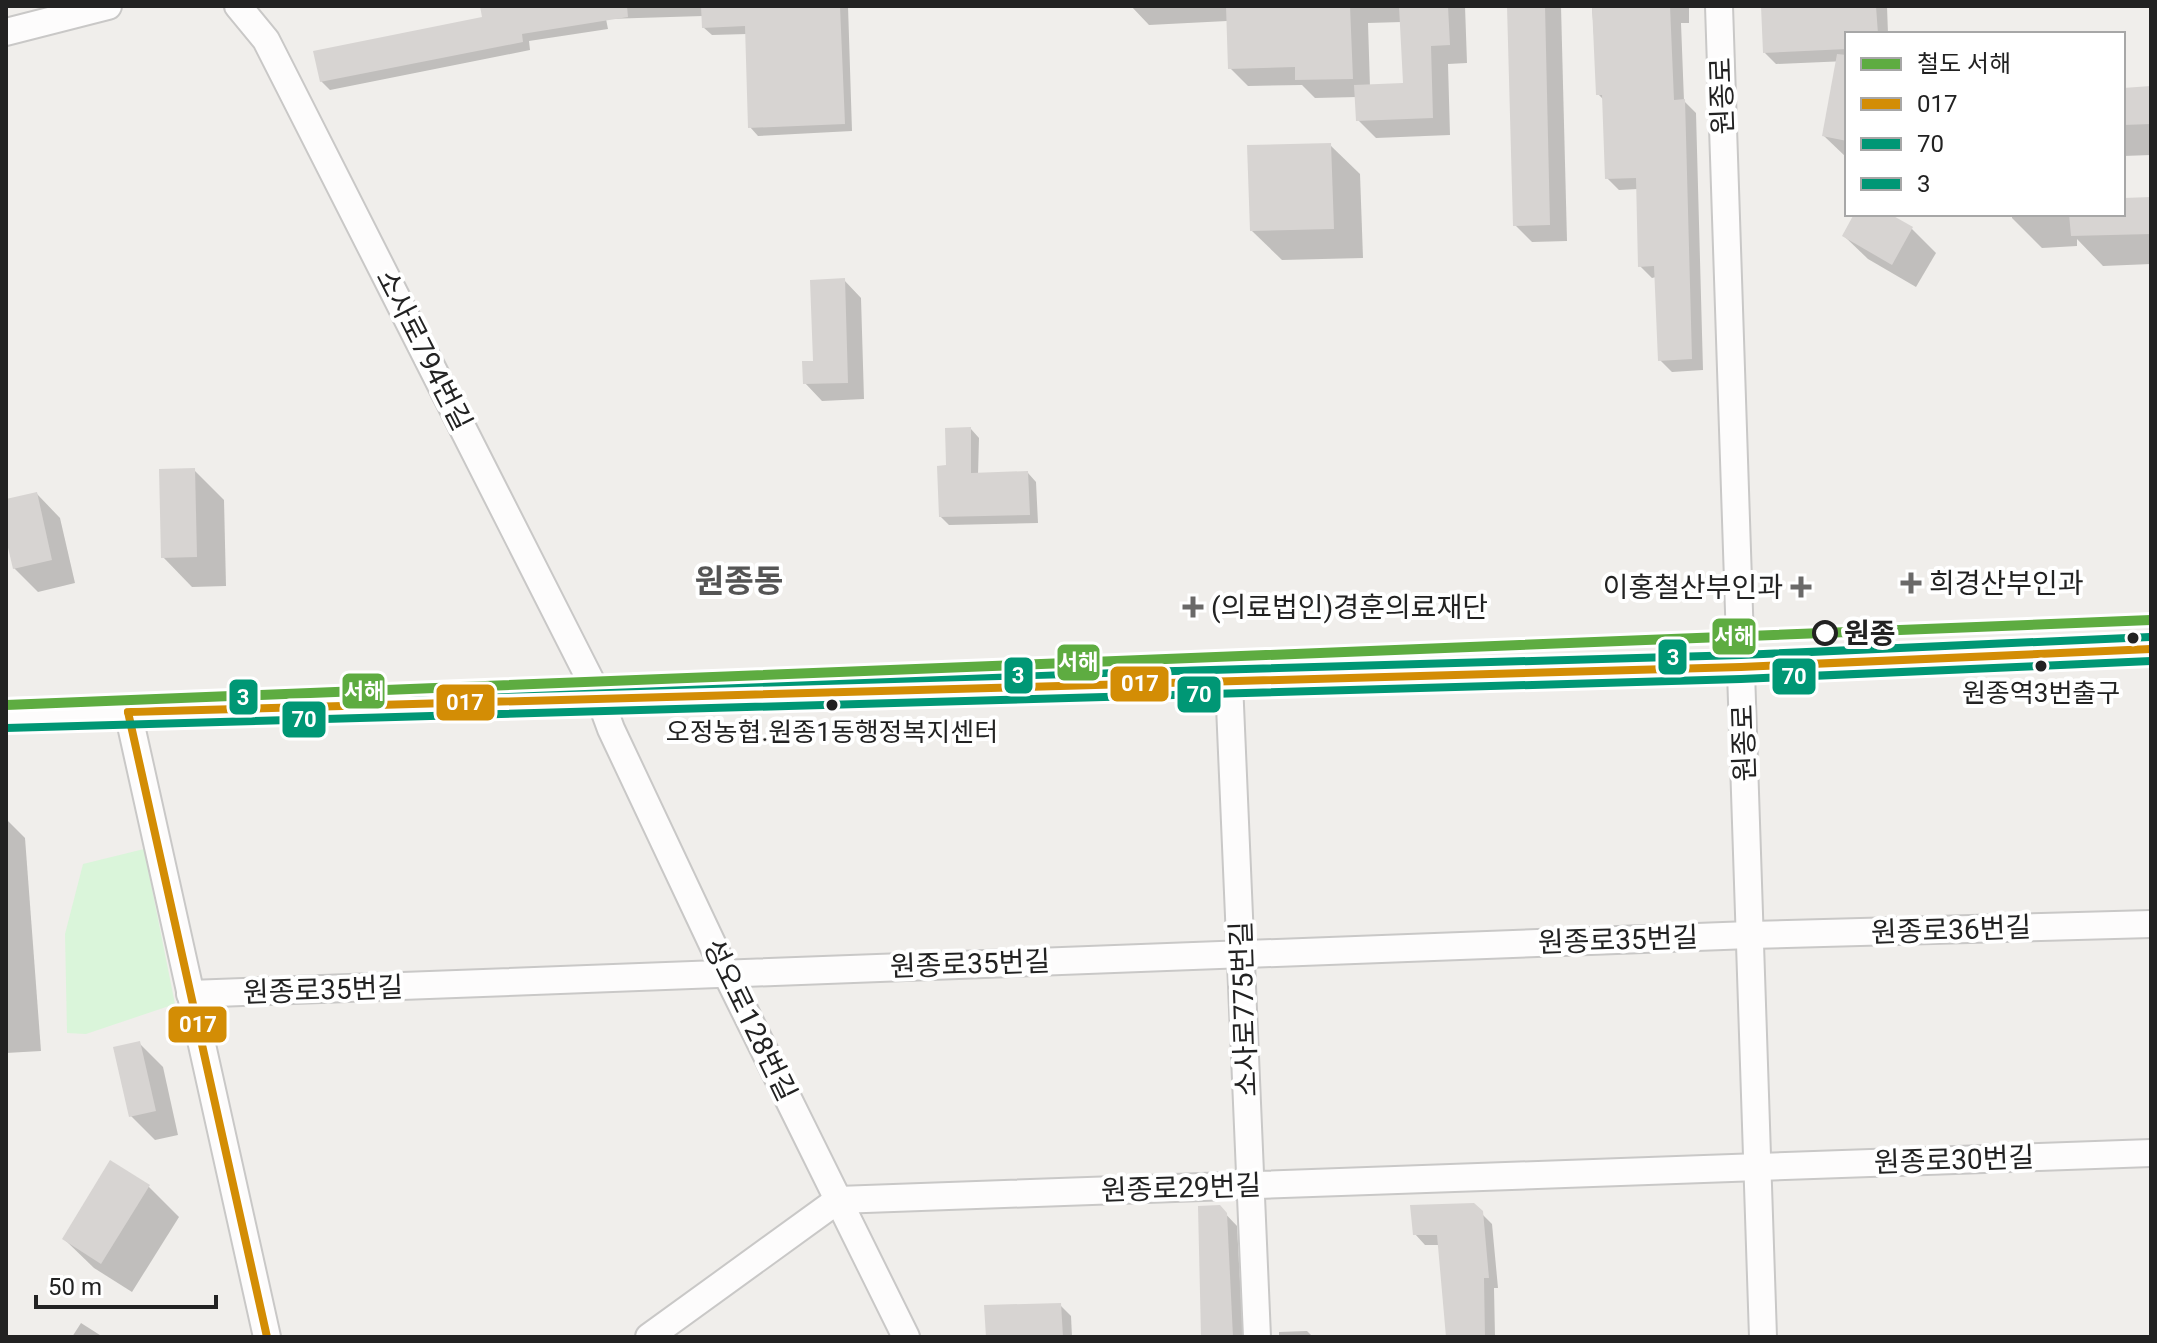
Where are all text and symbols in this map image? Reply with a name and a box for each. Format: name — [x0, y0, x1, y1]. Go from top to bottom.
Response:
legend — [1845, 32, 2125, 216]
text: 철도 서해 — [1917, 50, 2011, 78]
street label: 원종로 — [1704, 57, 1740, 135]
text: 017 — [1917, 90, 1957, 118]
text: 70 — [1917, 130, 1944, 158]
text: 3 — [1917, 170, 1931, 198]
street label: 소사로794번길 — [369, 264, 479, 436]
district label: 원종동 — [695, 562, 783, 600]
place label: 희경산부인과 — [1929, 567, 2084, 600]
place label: 이홍철산부인과 — [1603, 571, 1783, 604]
marker: 희경산부인과 — [1900, 572, 1922, 594]
marker: 이홍철산부인과 — [1790, 576, 1812, 598]
place label: (의료법인)경훈의료재단 — [1211, 591, 1488, 624]
marker: (의료법인)경훈의료재단 — [1182, 596, 1204, 618]
line badge: 서해 — [1711, 617, 1757, 656]
place label: 원종 — [1844, 617, 1896, 650]
marker: 원종 — [1813, 621, 1837, 645]
text: 서해 — [1714, 624, 1754, 649]
unlabelled marker — [2125, 630, 2141, 646]
line badge: 3 — [1657, 638, 1688, 676]
line badge: 서해 — [1056, 643, 1101, 682]
text: 3 — [1667, 645, 1679, 670]
text: 서해 — [1058, 650, 1098, 675]
line badge: 3 — [1003, 656, 1034, 695]
line badge: 70 — [1771, 657, 1817, 696]
marker: 원종역3번출구 — [2033, 658, 2049, 674]
text: 3 — [1012, 663, 1024, 688]
text: 70 — [1781, 664, 1807, 689]
line badge: 017 — [1109, 665, 1170, 703]
text: 017 — [1121, 671, 1159, 696]
line badge: 서해 — [341, 672, 386, 710]
line badge: 70 — [1176, 675, 1222, 714]
line badge: 3 — [228, 678, 259, 716]
place label: 원종역3번출구 — [1962, 678, 2120, 708]
text: 서해 — [344, 679, 384, 704]
text: 70 — [1186, 682, 1212, 707]
line badge: 017 — [435, 683, 496, 722]
text: 3 — [237, 685, 249, 710]
text: 017 — [446, 690, 484, 715]
marker: 오정농협.원종1동행정복지센터 — [824, 697, 840, 713]
line badge: 70 — [281, 700, 327, 739]
street label: 원종로 — [1726, 704, 1762, 782]
text: 70 — [291, 707, 317, 732]
place label: 오정농협.원종1동행정복지센터 — [666, 717, 998, 747]
street label: 원종로36번길 — [1870, 911, 2032, 949]
street label: 소사로775번길 — [1224, 920, 1264, 1098]
street label: 원종로35번길 — [1537, 921, 1699, 959]
street label: 성오로128번길 — [697, 934, 803, 1106]
street label: 원종로35번길 — [889, 945, 1051, 983]
street label: 원종로35번길 — [242, 971, 404, 1009]
line badge: 017 — [167, 1005, 228, 1044]
text: 017 — [179, 1012, 217, 1037]
street label: 원종로30번길 — [1873, 1141, 2035, 1179]
street label: 원종로29번길 — [1100, 1169, 1262, 1207]
scale bar — [36, 1259, 216, 1309]
text: 50 m — [48, 1273, 102, 1301]

